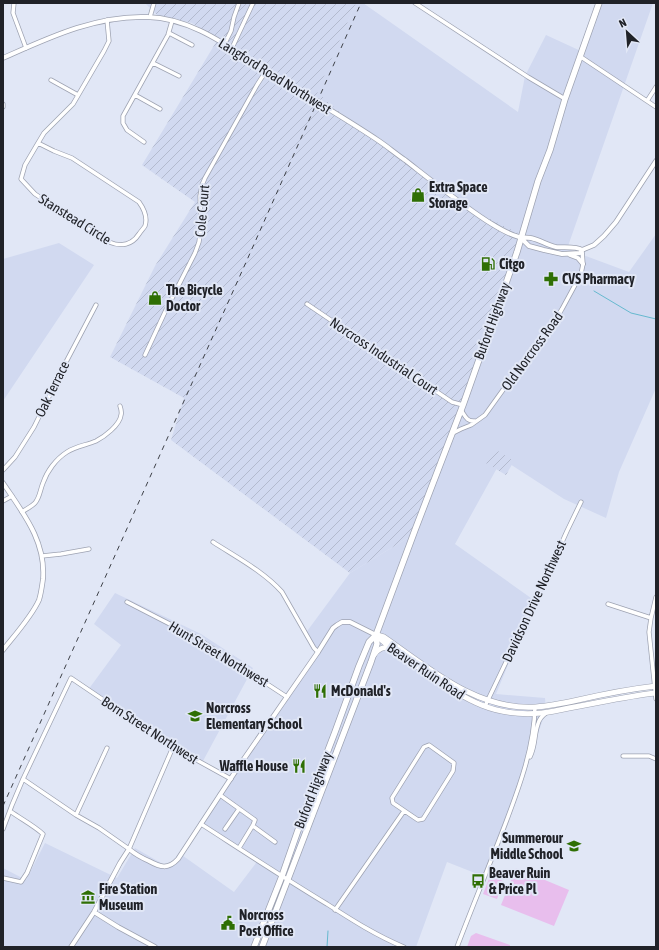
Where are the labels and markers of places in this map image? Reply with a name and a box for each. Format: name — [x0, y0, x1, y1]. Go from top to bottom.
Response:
place label: Extra Space Storage — [429, 179, 488, 211]
shop icon: Extra Space Storage — [410, 187, 426, 203]
fuel station icon: Citgo — [480, 256, 496, 272]
place label: Citgo — [499, 256, 525, 272]
pharmacy icon: CVS Pharmacy — [543, 271, 559, 287]
place label: CVS Pharmacy — [562, 271, 635, 287]
place label: The Bicycle Doctor — [166, 282, 223, 314]
shop icon: The Bicycle Doctor — [147, 290, 163, 306]
restaurant icon: McDonald's — [312, 683, 328, 699]
place label: McDonald's — [331, 683, 391, 699]
place label: Norcross Elementary School — [206, 700, 302, 732]
school or university icon: Norcross Elementary School — [187, 708, 203, 724]
place label: Waffle House — [219, 758, 288, 774]
restaurant icon: Waffle House — [291, 758, 307, 774]
place label: Summerour Middle School — [491, 830, 564, 862]
school or university icon: Summerour Middle School — [566, 838, 582, 854]
place label: Beaver Ruin & Price Pl — [489, 865, 551, 897]
bus stop icon: Beaver Ruin & Price Pl — [470, 873, 486, 889]
place label: Fire Station Museum — [99, 881, 158, 913]
museum icon: Fire Station Museum — [80, 889, 96, 905]
place label: Norcross Post Office — [239, 907, 294, 939]
public building icon: Norcross Post Office — [220, 915, 236, 931]

